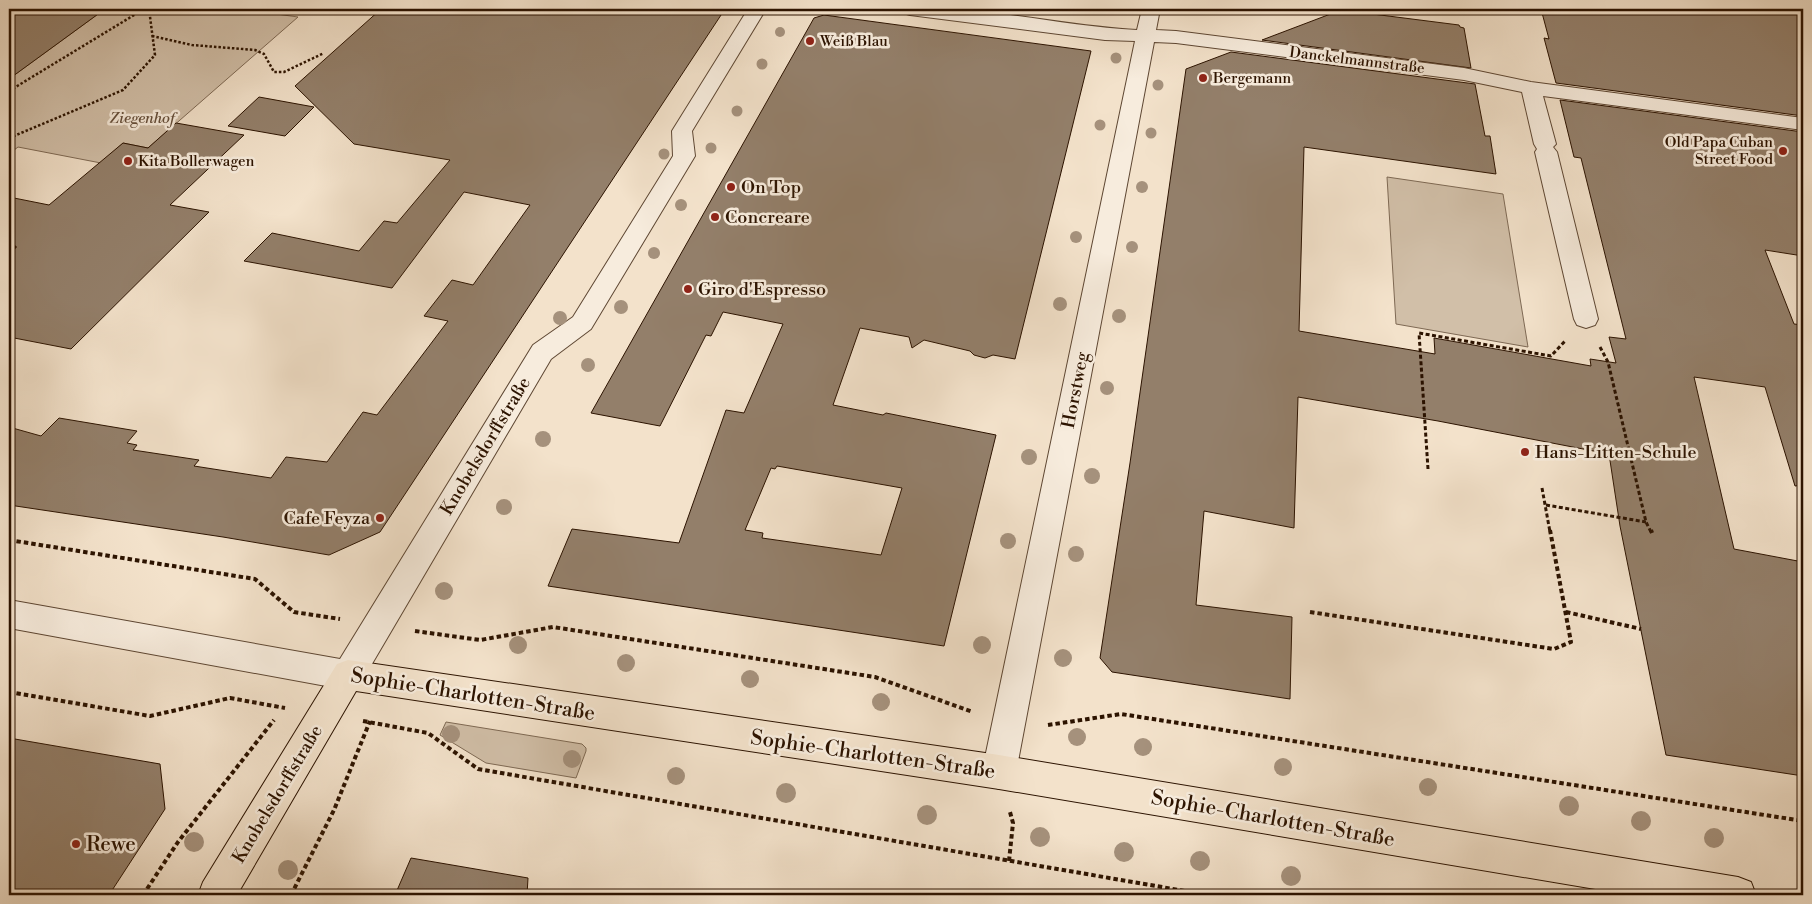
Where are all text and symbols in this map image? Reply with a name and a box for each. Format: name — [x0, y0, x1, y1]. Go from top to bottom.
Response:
place label: Weiß Blau — [819, 32, 888, 51]
marker: Weiß Blau — [804, 35, 816, 47]
street label: Danckelmannstraße — [1288, 43, 1426, 78]
place label: Bergemann — [1212, 69, 1291, 88]
marker: Bergemann — [1197, 72, 1209, 84]
park label: Ziegenhof — [110, 109, 179, 128]
place label: Old Papa Cuban Street Food — [1665, 133, 1773, 169]
marker: Old Papa Cuban Street Food — [1777, 145, 1789, 157]
place label: Kita Bollerwagen — [138, 152, 255, 171]
marker: Kita Bollerwagen — [122, 155, 134, 167]
place label: On Top — [741, 176, 801, 199]
marker: On Top — [725, 181, 737, 193]
place label: Concreare — [725, 206, 810, 229]
marker: Concreare — [709, 211, 721, 223]
place label: Giro d'Espresso — [698, 278, 826, 301]
marker: Giro d'Espresso — [682, 283, 694, 295]
street label: Horstweg — [1057, 349, 1094, 430]
street label: Knobelsdorffstraße — [435, 373, 536, 520]
place label: Hans-Litten-Schule — [1535, 441, 1697, 464]
marker: Hans-Litten-Schule — [1519, 446, 1531, 458]
place label: Cafe Feyza — [283, 507, 371, 530]
marker: Cafe Feyza — [374, 512, 386, 524]
street label: Sophie-Charlotten-Straße — [349, 663, 597, 727]
street label: Knobelsdorffstraße — [227, 721, 328, 868]
street label: Sophie-Charlotten-Straße — [749, 725, 997, 785]
street label: Sophie-Charlotten-Straße — [1149, 785, 1397, 853]
place label: Rewe — [86, 832, 136, 858]
marker: Rewe — [70, 838, 82, 850]

